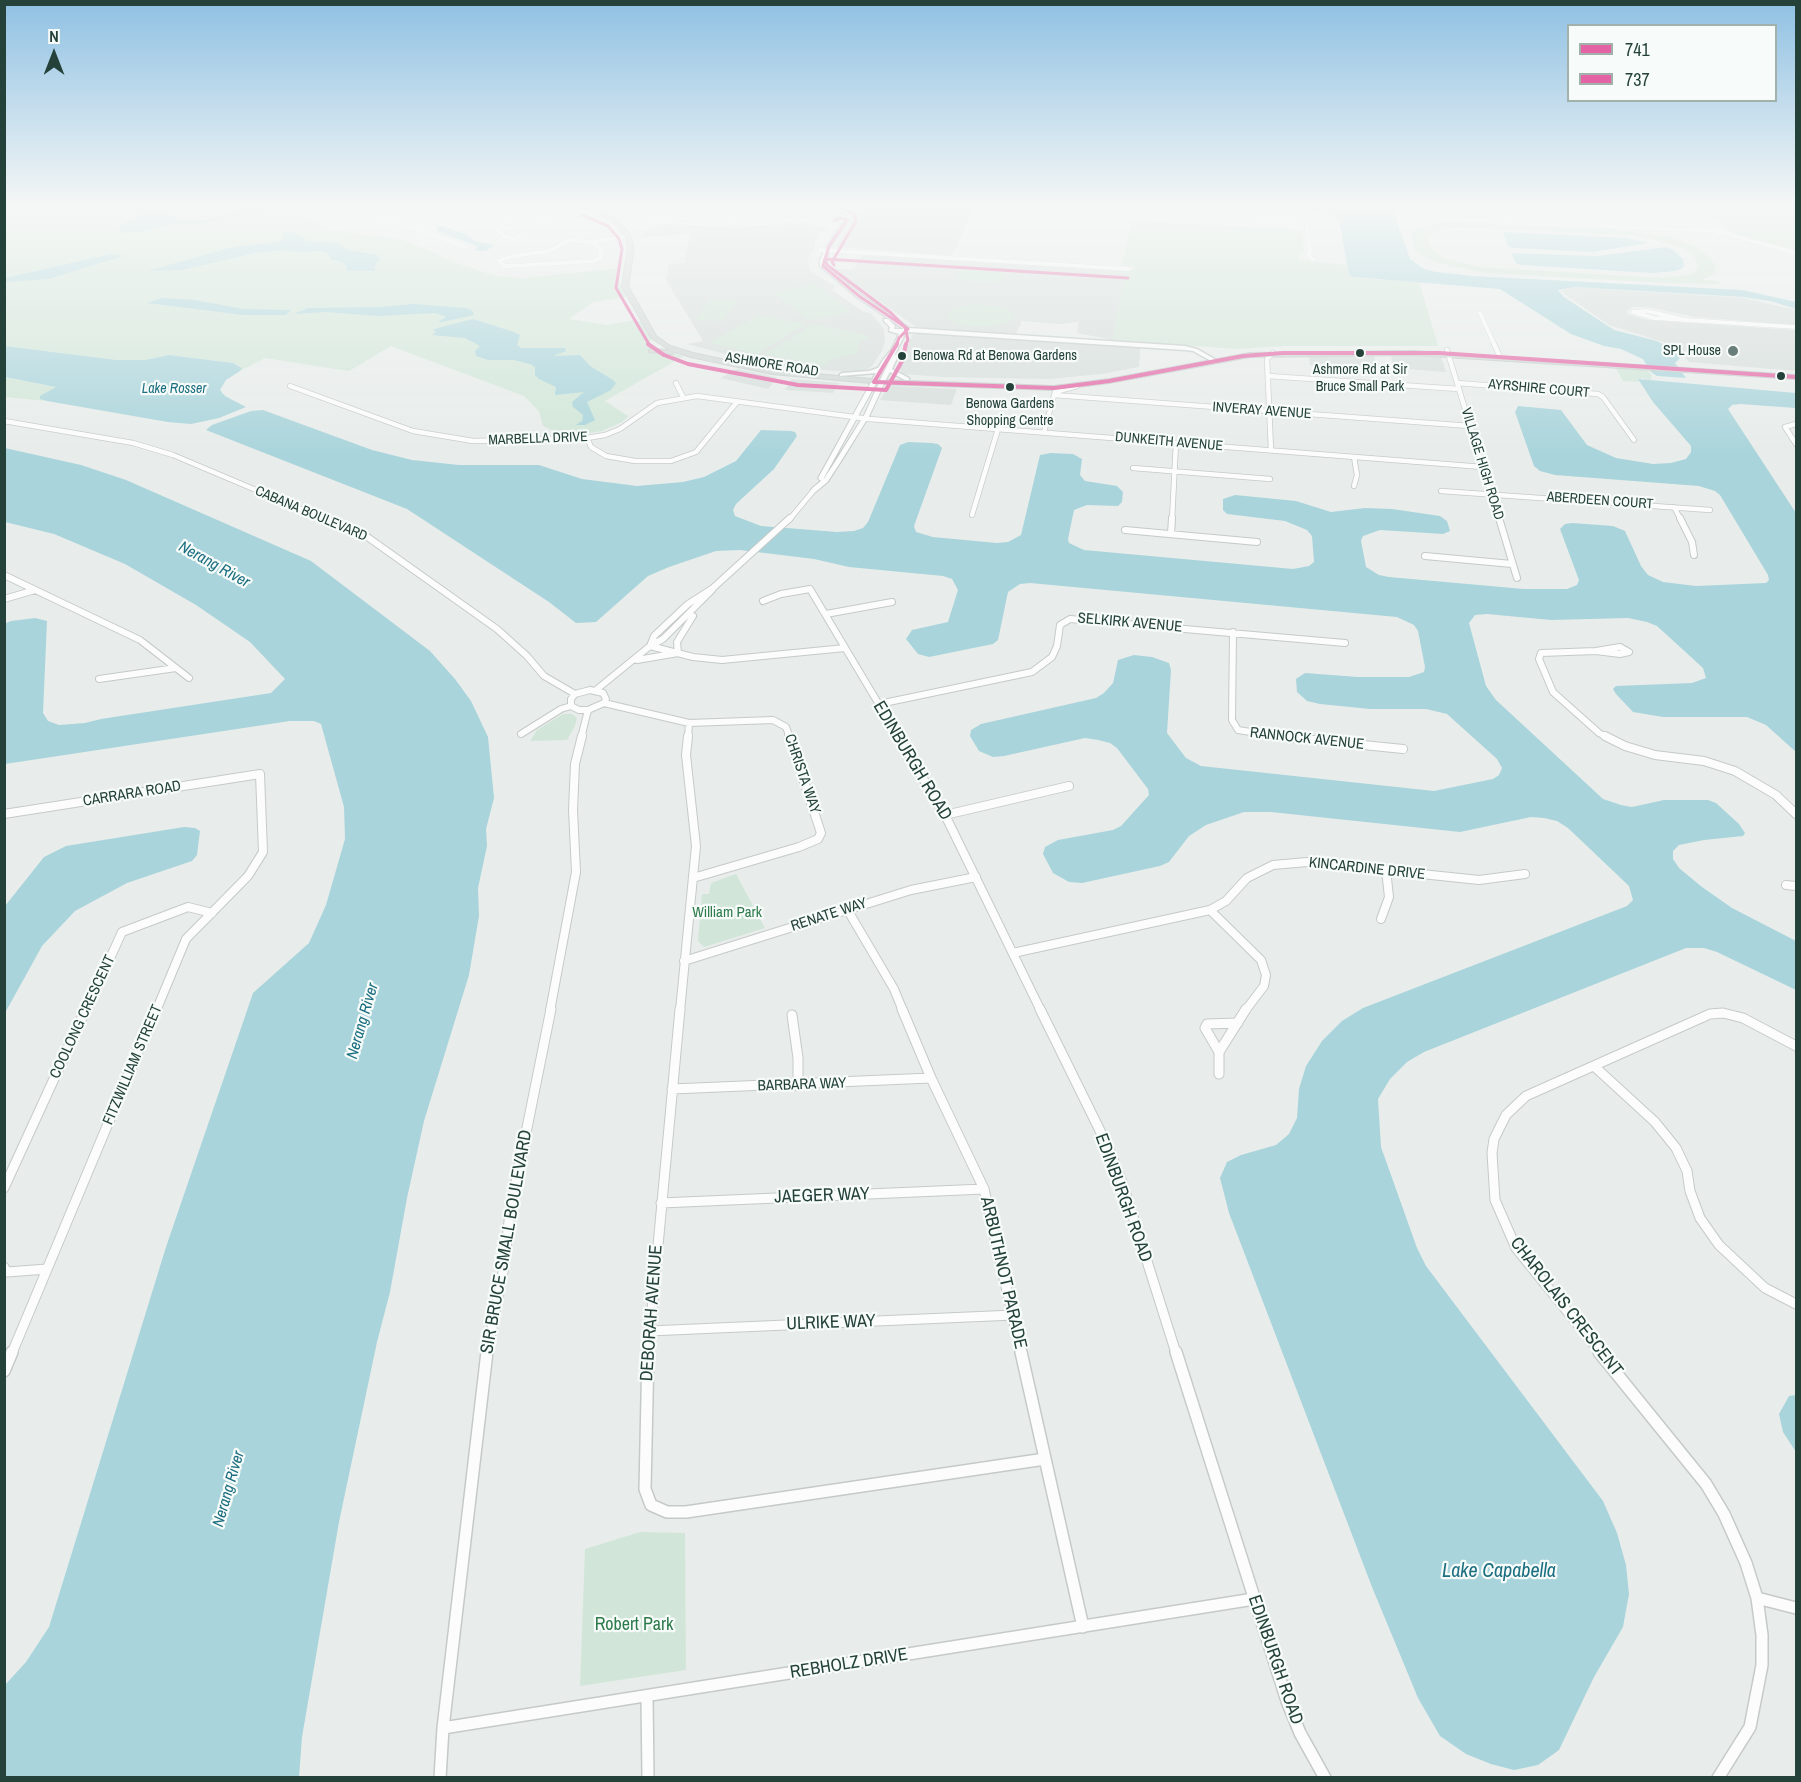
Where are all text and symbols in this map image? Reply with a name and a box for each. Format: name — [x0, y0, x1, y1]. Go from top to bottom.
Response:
north arrow — [24, 24, 84, 84]
legend — [1567, 24, 1777, 102]
text: N — [49, 25, 59, 47]
text: 741 — [1625, 37, 1650, 62]
text: 737 — [1625, 67, 1650, 92]
place label: SPL House — [1663, 343, 1721, 359]
marker: SPL House — [1726, 344, 1740, 358]
marker: Ashmore Rd at Sir Bruce Small Park — [1354, 347, 1366, 359]
place label: Benowa Rd at Benowa Gardens — [913, 348, 1077, 364]
street label: ASHMORE ROAD — [724, 349, 820, 381]
marker: Benowa Rd at Benowa Gardens — [896, 350, 908, 362]
place label: Ashmore Rd at Sir Bruce Small Park — [1313, 362, 1407, 394]
unlabelled marker — [1775, 370, 1787, 382]
street label: AYRSHIRE COURT — [1488, 376, 1590, 402]
water label: Lake Rosser — [142, 381, 206, 397]
marker: Benowa Gardens Shopping Centre — [1004, 381, 1016, 393]
place label: Benowa Gardens Shopping Centre — [966, 396, 1054, 428]
street label: INVERAY AVENUE — [1212, 399, 1312, 423]
street label: VILLAGE HIGH ROAD — [1457, 406, 1507, 522]
street label: MARBELLA DRIVE — [488, 429, 588, 449]
street label: DUNKEITH AVENUE — [1114, 429, 1224, 455]
street label: CABANA BOULEVARD — [252, 483, 370, 545]
street label: ABERDEEN COURT — [1546, 489, 1654, 513]
water label: Nerang River — [175, 538, 253, 592]
street label: SELKIRK AVENUE — [1077, 609, 1183, 637]
street label: EDINBURGH ROAD — [868, 697, 956, 825]
street label: RANNOCK AVENUE — [1249, 724, 1365, 754]
street label: CHRISTA WAY — [780, 732, 824, 816]
street label: CARRARA ROAD — [82, 777, 182, 811]
street label: KINCARDINE DRIVE — [1308, 854, 1426, 884]
street label: RENATE WAY — [789, 894, 869, 936]
park label: William Park — [692, 904, 762, 922]
street label: COOLONG CRESCENT — [47, 952, 119, 1082]
water label: Nerang River — [343, 981, 383, 1061]
street label: FITZWILLIAM STREET — [100, 1002, 166, 1128]
street label: BARBARA WAY — [757, 1074, 847, 1096]
street label: SIR BRUCE SMALL BOULEVARD — [477, 1128, 537, 1356]
street label: EDINBURGH ROAD — [1090, 1131, 1156, 1265]
street label: JAEGER WAY — [774, 1184, 870, 1208]
street label: ARBUTHNOT PARADE — [975, 1195, 1031, 1351]
street label: CHAROLAIS CRESCENT — [1505, 1233, 1627, 1381]
street label: DEBORAH AVENUE — [636, 1244, 668, 1382]
street label: ULRIKE WAY — [786, 1311, 876, 1335]
water label: Nerang River — [209, 1449, 249, 1529]
water label: Lake Capabella — [1442, 1560, 1556, 1584]
street label: EDINBURGH ROAD — [1243, 1593, 1307, 1727]
park label: Robert Park — [595, 1614, 673, 1636]
street label: REBHOLZ DRIVE — [789, 1644, 909, 1684]

